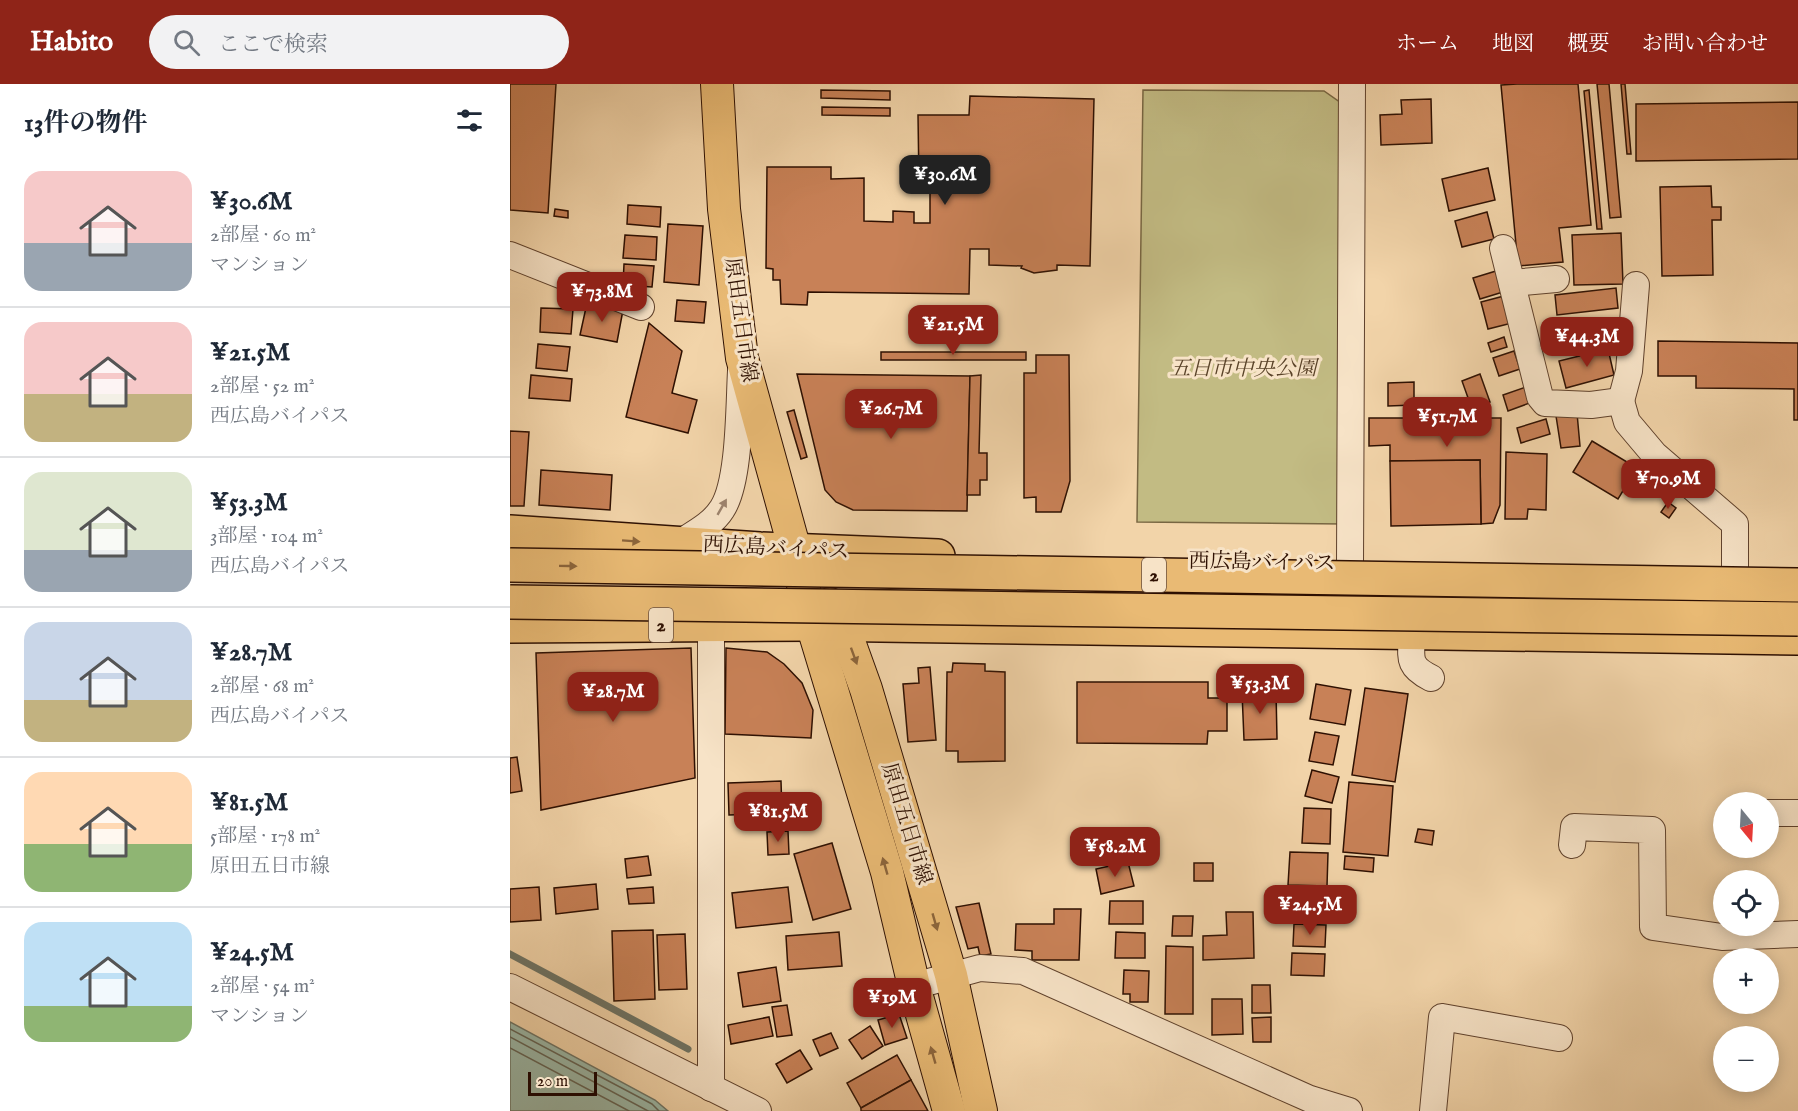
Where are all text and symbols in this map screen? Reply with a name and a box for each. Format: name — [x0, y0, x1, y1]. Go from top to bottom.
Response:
search box — [149, 15, 569, 69]
text: Habito — [30, 25, 113, 60]
icon: search — [170, 26, 203, 59]
text: ここで検索 — [218, 31, 328, 59]
text: ホーム — [1396, 31, 1459, 58]
text: 地図 — [1492, 31, 1534, 58]
text: 概要 — [1567, 31, 1609, 58]
text: お問い合わせ — [1642, 31, 1768, 58]
icon: filters — [453, 104, 486, 137]
text: 13件の物件 — [24, 107, 147, 140]
pin: ¥30.6M — [896, 155, 994, 206]
text: ¥30.6M — [913, 162, 977, 187]
text: ¥30.6M — [210, 185, 292, 218]
icon: home — [72, 195, 144, 267]
text: 2部屋 · 60 m² — [210, 223, 316, 248]
text: マンション — [210, 253, 309, 278]
street label: 原田五日市線 — [718, 256, 762, 384]
pin: ¥73.8M — [553, 272, 651, 323]
text: ¥73.8M — [571, 279, 633, 304]
pin: ¥21.5M — [904, 305, 1002, 356]
text: ¥21.5M — [922, 312, 984, 337]
pin: ¥44.3M — [1538, 317, 1636, 368]
text: ¥44.3M — [1554, 324, 1620, 349]
text: ¥21.5M — [210, 336, 290, 369]
icon: home — [72, 346, 144, 418]
park label: 五日市中央公園 — [1170, 356, 1319, 383]
text: 2部屋 · 52 m² — [210, 374, 314, 399]
pin: ¥26.7M — [842, 389, 940, 440]
text: ¥26.7M — [859, 396, 923, 421]
pin: ¥51.7M — [1398, 397, 1496, 448]
text: 西広島バイパス — [210, 404, 350, 429]
text: ¥51.7M — [1417, 404, 1477, 429]
pin: ¥70.9M — [1619, 459, 1717, 510]
text: ¥70.9M — [1635, 466, 1701, 491]
text: ¥53.3M — [210, 486, 288, 519]
icon: home — [72, 496, 144, 568]
one-way arrow — [717, 498, 727, 515]
text: 3部屋 · 104 m² — [210, 524, 323, 549]
street label: 西広島バイパス — [702, 532, 850, 566]
one-way arrow — [622, 536, 641, 546]
street label: 西広島バイパス — [1188, 548, 1336, 578]
text: 西広島バイパス — [210, 554, 350, 579]
road number: 2 — [1142, 558, 1166, 592]
one-way arrow — [559, 561, 578, 571]
road number: 2 — [649, 608, 673, 642]
text: ¥28.7M — [210, 636, 292, 669]
icon: home — [72, 646, 144, 718]
one-way arrow — [850, 647, 860, 665]
pin: ¥53.3M — [1211, 664, 1309, 715]
text: ¥53.3M — [1230, 671, 1290, 696]
pin: ¥28.7M — [564, 672, 662, 723]
text: 2部屋 · 68 m² — [210, 674, 314, 699]
text: ¥28.7M — [581, 679, 645, 704]
text: 西広島バイパス — [210, 704, 350, 729]
street label: 原田五日市線 — [875, 760, 937, 888]
text: ¥81.5M — [210, 786, 288, 819]
pin: ¥81.5M — [729, 792, 827, 843]
north arrow — [1713, 792, 1779, 858]
map controls — [1713, 792, 1779, 1092]
icon: home — [72, 796, 144, 868]
text: ¥81.5M — [748, 799, 808, 824]
text: 5部屋 · 178 m² — [210, 824, 320, 849]
pin: ¥58.2M — [1066, 827, 1164, 878]
text: ¥58.2M — [1084, 834, 1146, 859]
text: 原田五日市線 — [210, 854, 330, 879]
one-way arrow — [880, 857, 889, 875]
button: locate — [1713, 870, 1779, 936]
pin: ¥24.5M — [1261, 885, 1359, 936]
text: ¥24.5M — [1278, 892, 1342, 917]
one-way arrow — [931, 914, 940, 932]
text: ¥24.5M — [210, 936, 294, 969]
icon: home — [72, 946, 144, 1018]
button: + — [1713, 948, 1779, 1014]
text: 2部屋 · 54 m² — [210, 974, 315, 999]
pin: ¥19M — [856, 978, 928, 1029]
text: ¥19M — [867, 985, 917, 1010]
text: マンション — [210, 1004, 309, 1029]
button: − — [1713, 1026, 1779, 1092]
one-way arrow — [928, 1046, 937, 1064]
scale bar — [528, 1069, 597, 1096]
text: 20 m — [537, 1072, 568, 1092]

